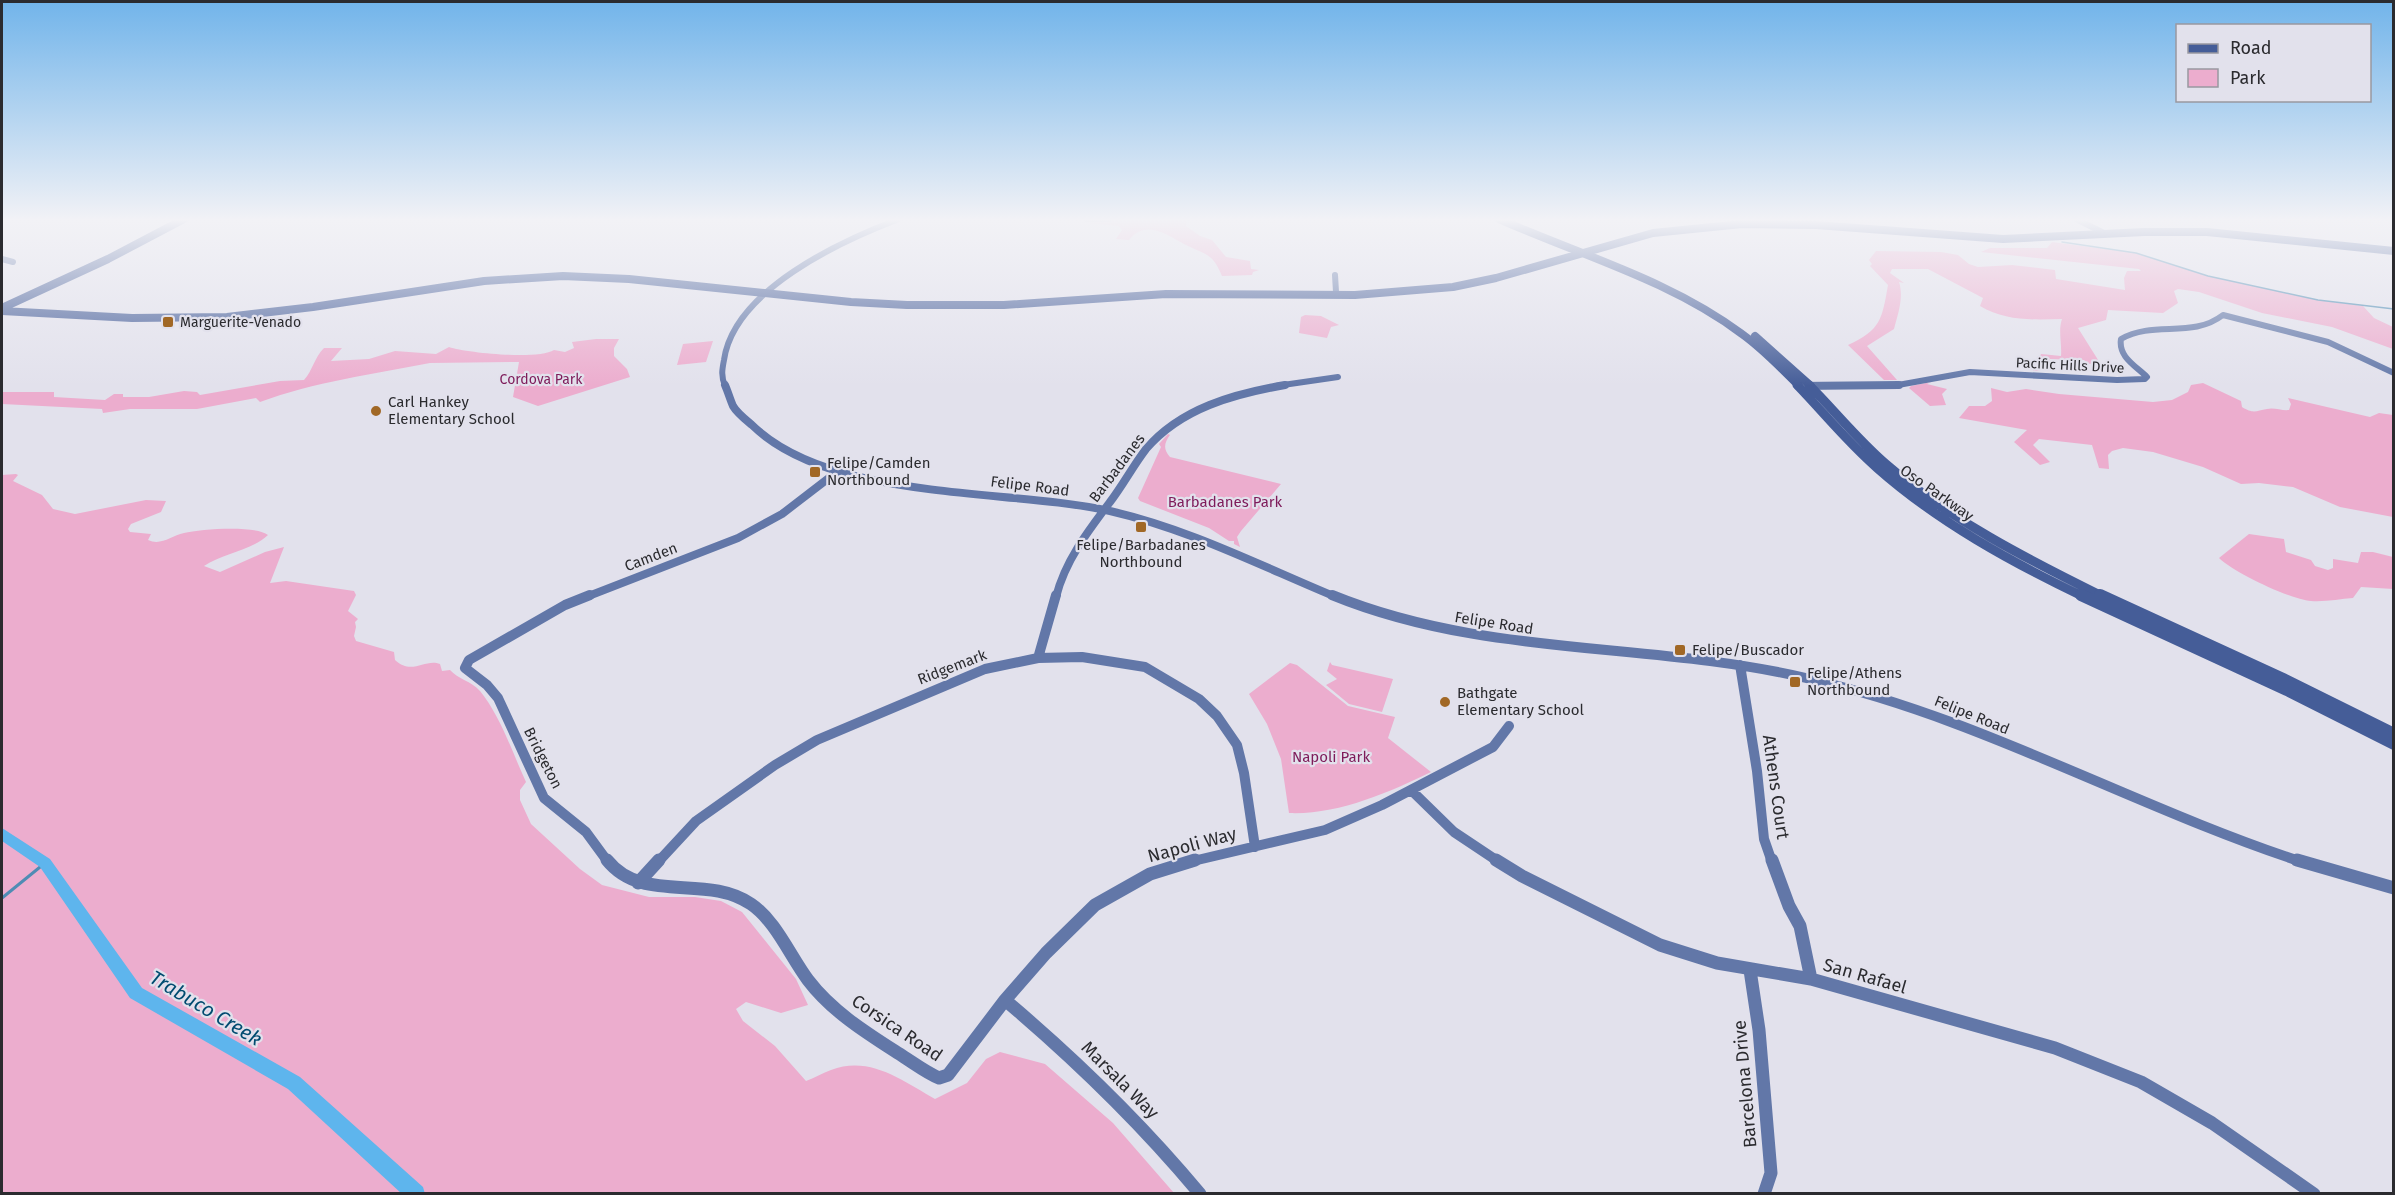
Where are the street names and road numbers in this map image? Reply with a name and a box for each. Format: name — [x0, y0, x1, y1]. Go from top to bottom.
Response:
street label: Pacific Hills Drive — [2015, 354, 2125, 377]
street label: Barbadanes — [1085, 430, 1149, 506]
street label: Oso Parkway — [1897, 461, 1978, 525]
street label: Felipe Road — [990, 472, 1070, 500]
street label: Camden — [622, 539, 680, 575]
street label: Felipe Road — [1453, 608, 1535, 638]
street label: Ridgemark — [915, 645, 989, 688]
street label: Felipe Road — [1932, 692, 2012, 738]
street label: Bridgeton — [520, 724, 566, 792]
street label: Athens Court — [1758, 733, 1794, 841]
street label: Napoli Way — [1145, 823, 1239, 867]
street label: San Rafael — [1821, 954, 1909, 998]
street label: Corsica Road — [847, 990, 947, 1066]
street label: Barcelona Drive — [1728, 1019, 1762, 1149]
street label: Marsala Way — [1077, 1037, 1164, 1124]

